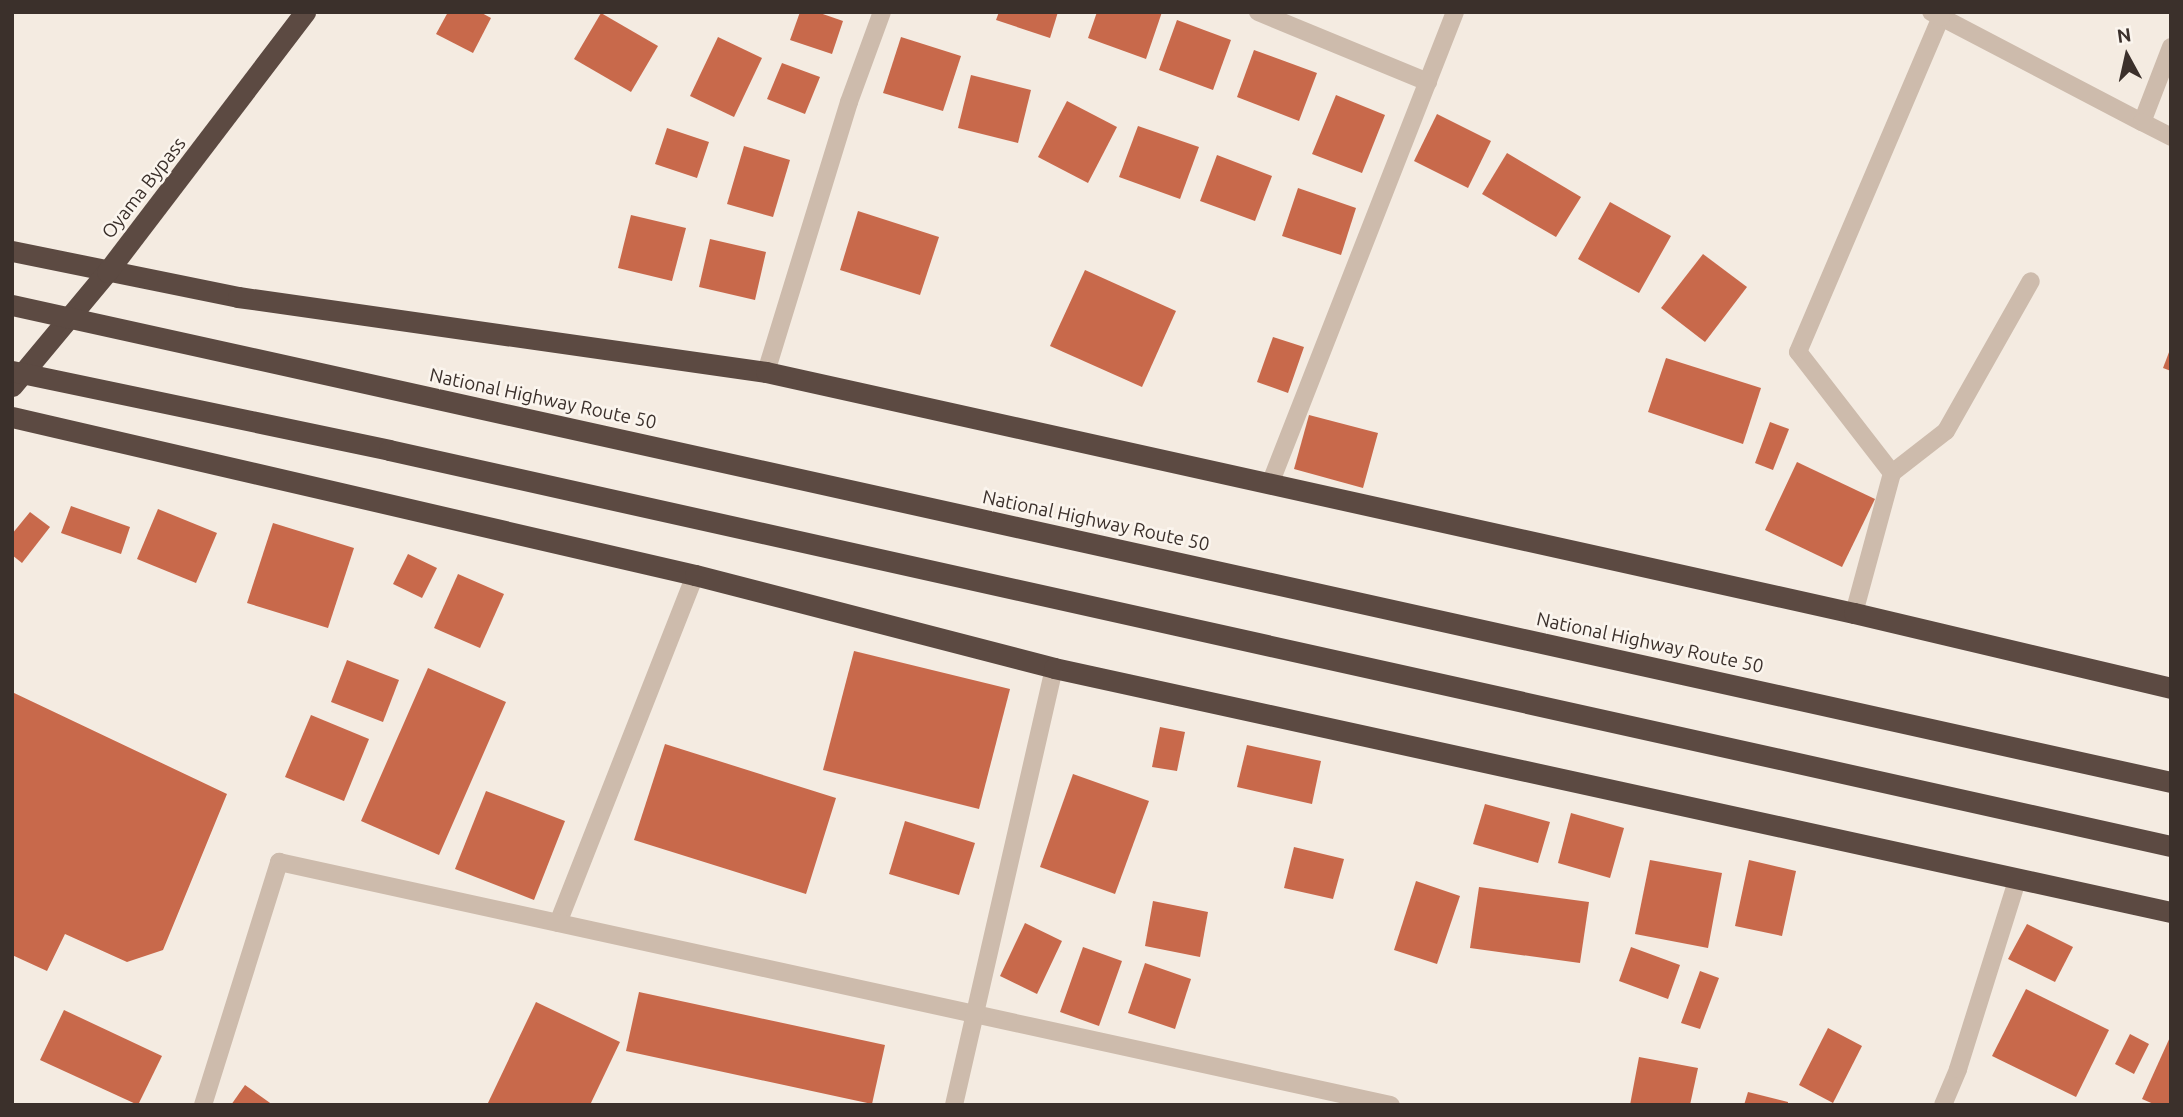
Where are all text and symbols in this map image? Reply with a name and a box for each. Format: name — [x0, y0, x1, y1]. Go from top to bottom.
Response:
north arrow — [2092, 21, 2162, 91]
text: N — [2116, 23, 2133, 47]
street label: Oyama Bypass — [97, 133, 191, 243]
street label: National Highway Route 50 — [427, 364, 659, 434]
street label: National Highway Route 50 — [980, 486, 1212, 556]
street label: National Highway Route 50 — [1534, 608, 1766, 678]

